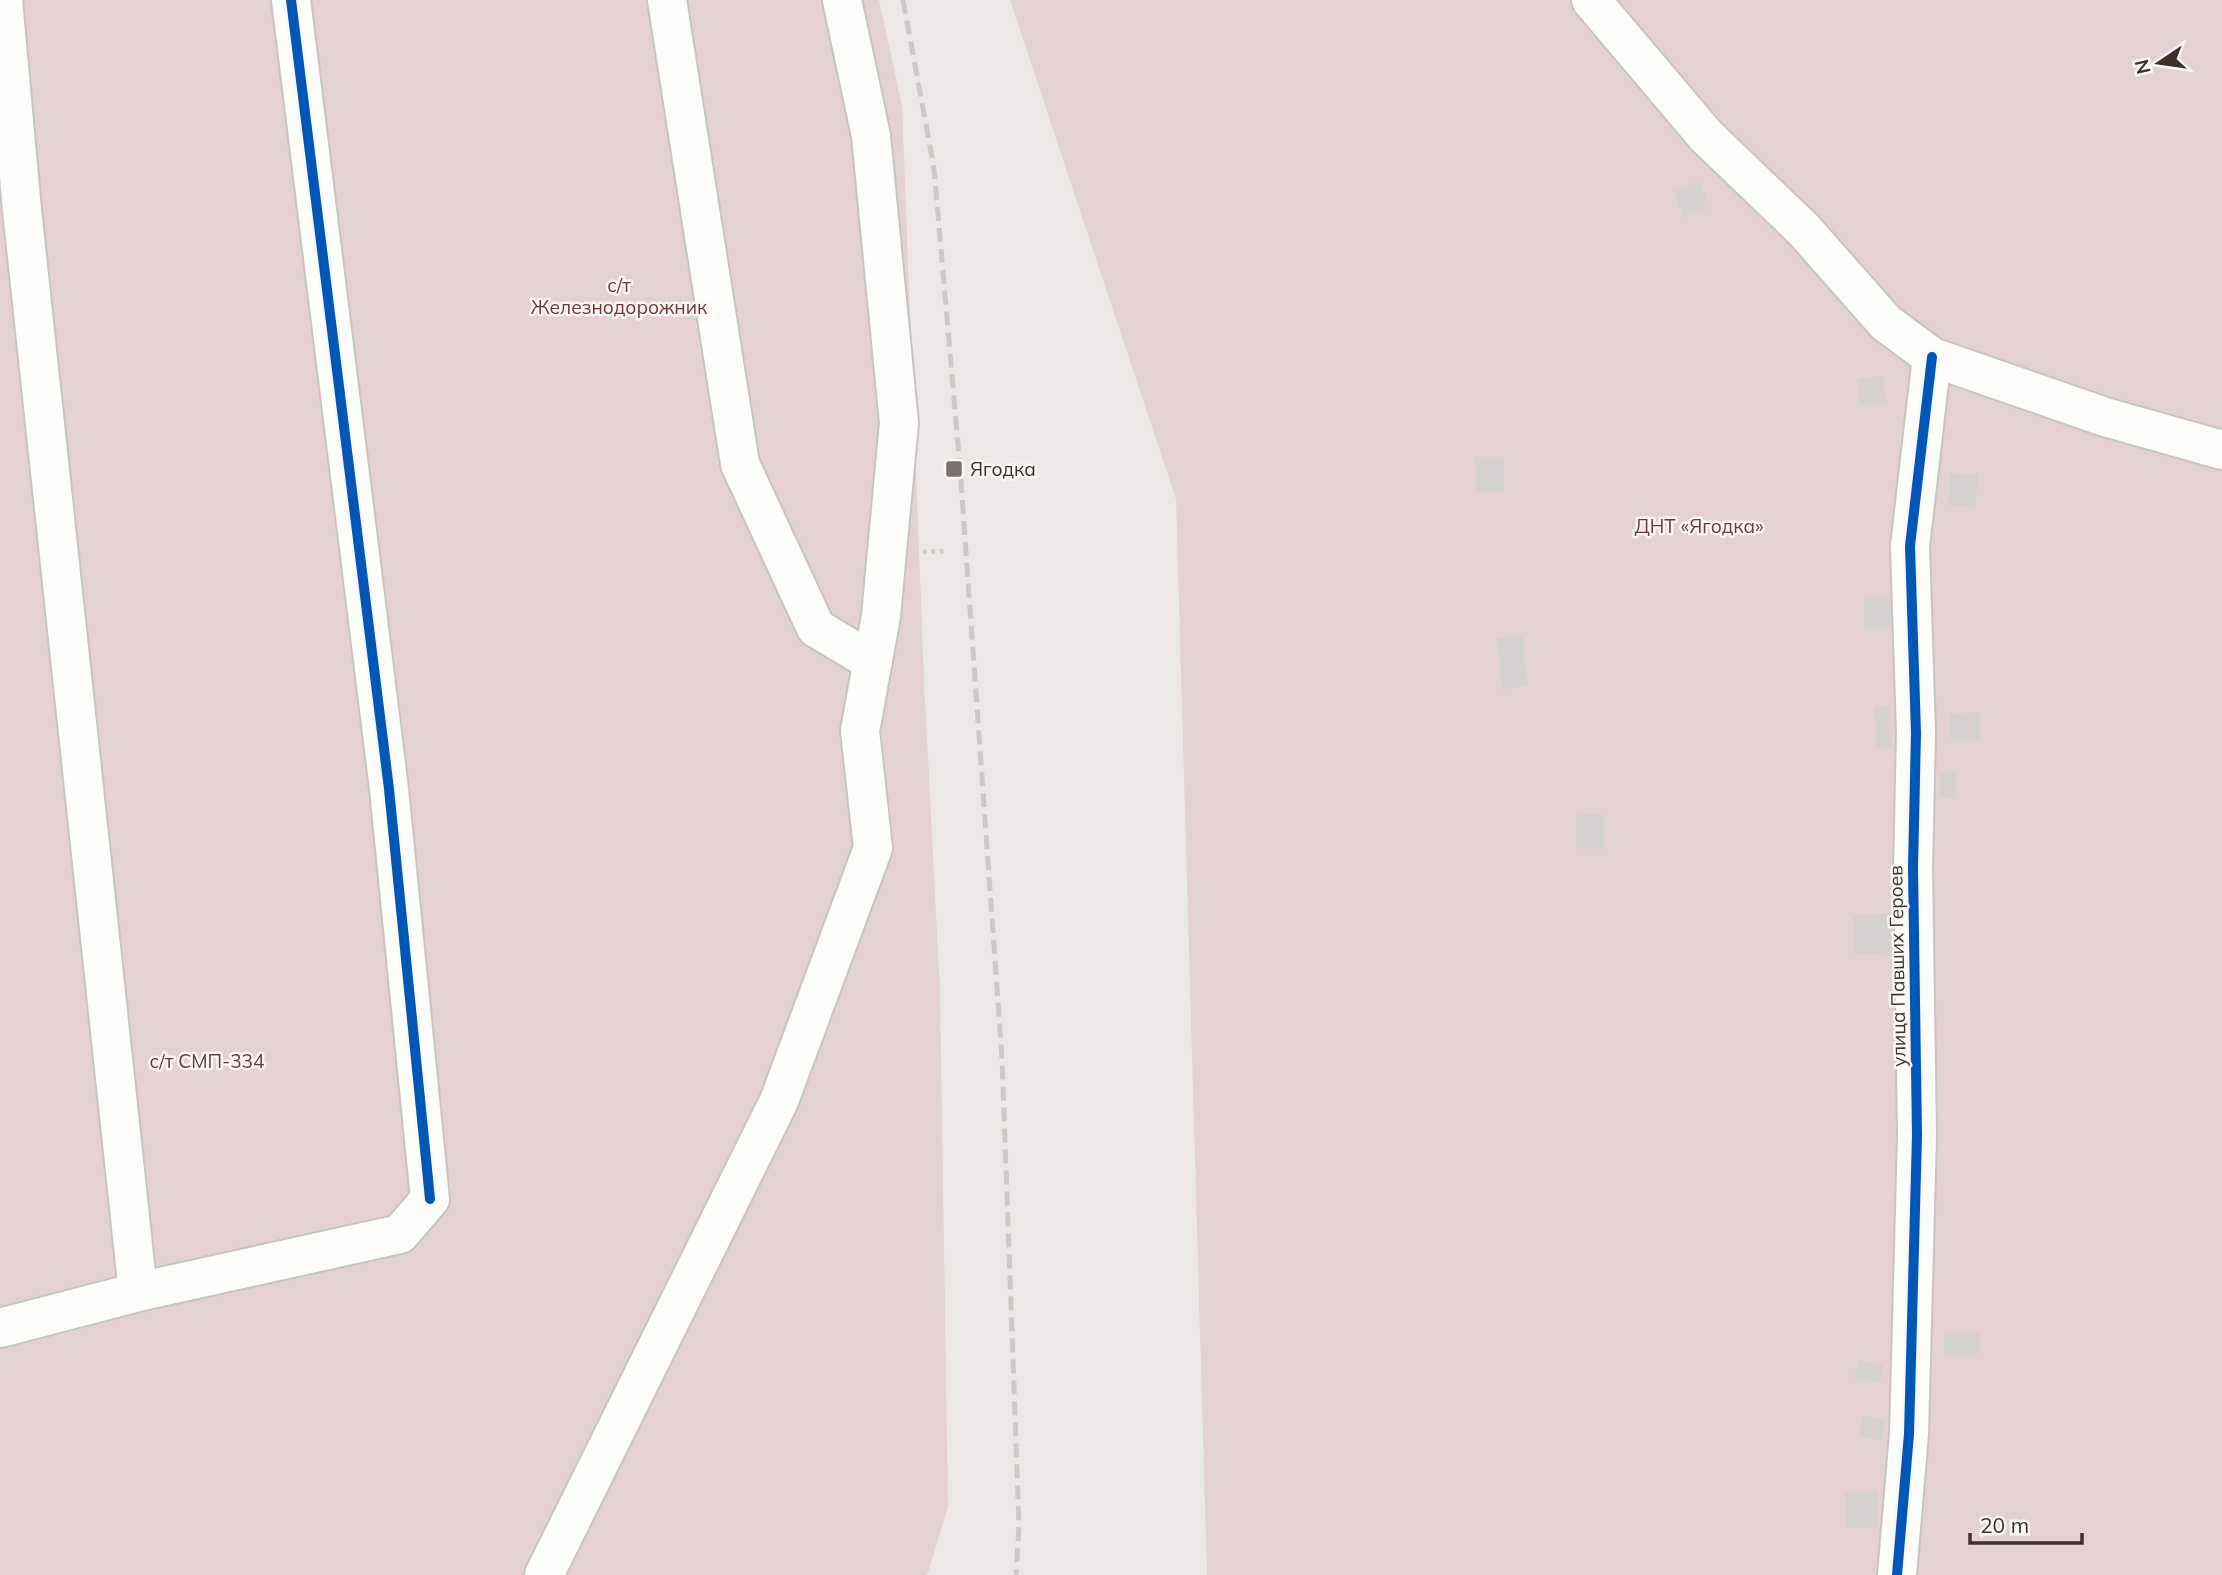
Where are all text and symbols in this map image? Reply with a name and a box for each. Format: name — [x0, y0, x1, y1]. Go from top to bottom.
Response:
north arrow — [2124, 28, 2194, 98]
text: N — [2129, 57, 2156, 77]
park label: с/т Железнодорожник — [531, 273, 708, 319]
place label: Ягодка — [970, 457, 1036, 481]
marker: Ягодка — [944, 459, 964, 479]
park label: ДНТ «Ягодка» — [1634, 514, 1764, 538]
street label: улица Павших Героев — [1883, 865, 1911, 1067]
park label: с/т СМП-334 — [150, 1049, 264, 1073]
scale bar — [1970, 1502, 2082, 1546]
text: 20 m — [1980, 1512, 2029, 1538]

